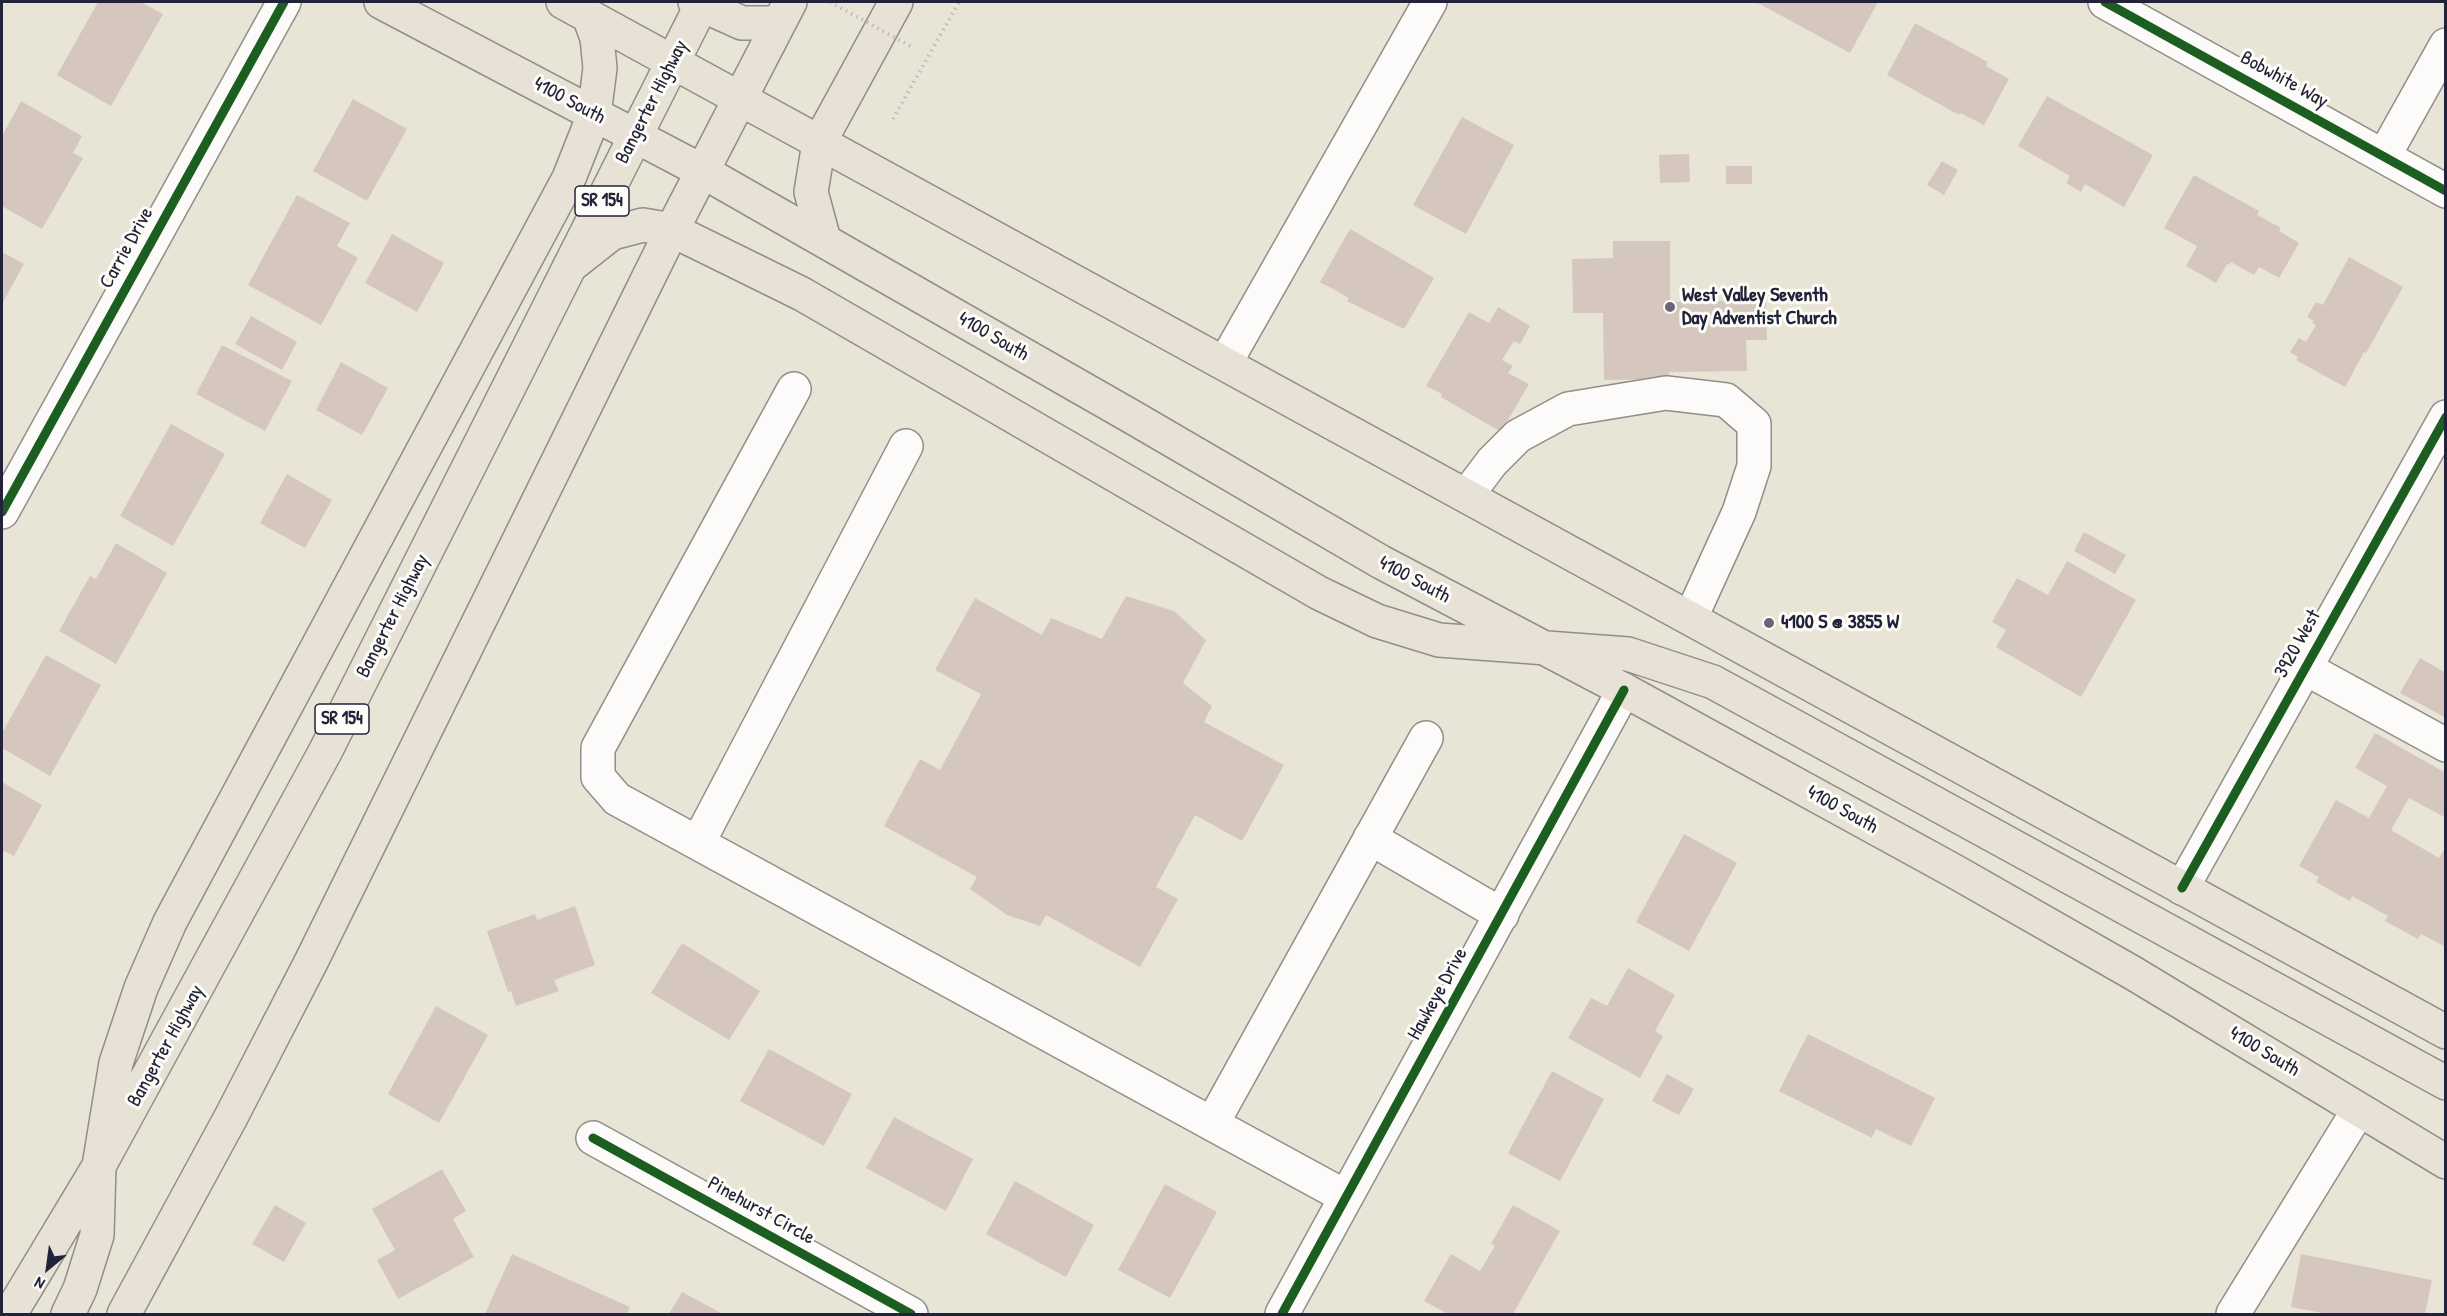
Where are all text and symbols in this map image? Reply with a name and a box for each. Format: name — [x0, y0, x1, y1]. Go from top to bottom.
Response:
street label: Bangerter Highway — [611, 36, 693, 168]
street label: Bobwhite Way — [2236, 46, 2332, 114]
street label: 4100 South — [529, 72, 609, 130]
road number: SR 154 — [575, 186, 629, 216]
street label: Carrie Drive — [95, 203, 159, 293]
place label: West Valley Seventh Day Adventist Church — [1682, 284, 1837, 331]
marker: West Valley Seventh Day Adventist Church — [1663, 300, 1677, 314]
street label: 4100 South — [953, 307, 1033, 367]
street label: Bangerter Highway — [352, 550, 434, 682]
street label: 4100 South — [1374, 551, 1454, 609]
street label: 3920 West — [2270, 606, 2326, 682]
place label: 4100 S @ 3855 W — [1781, 611, 1899, 635]
marker: 4100 S @ 3855 W — [1762, 616, 1776, 630]
road number: SR 154 — [315, 704, 369, 734]
street label: 4100 South — [1802, 781, 1882, 839]
street label: Hawkeye Drive — [1403, 944, 1473, 1044]
street label: Bangerter Highway — [123, 981, 209, 1111]
street label: 4100 South — [2224, 1022, 2304, 1082]
street label: Pinehurst Circle — [703, 1172, 819, 1250]
north arrow — [18, 1238, 78, 1298]
text: N — [30, 1272, 48, 1295]

